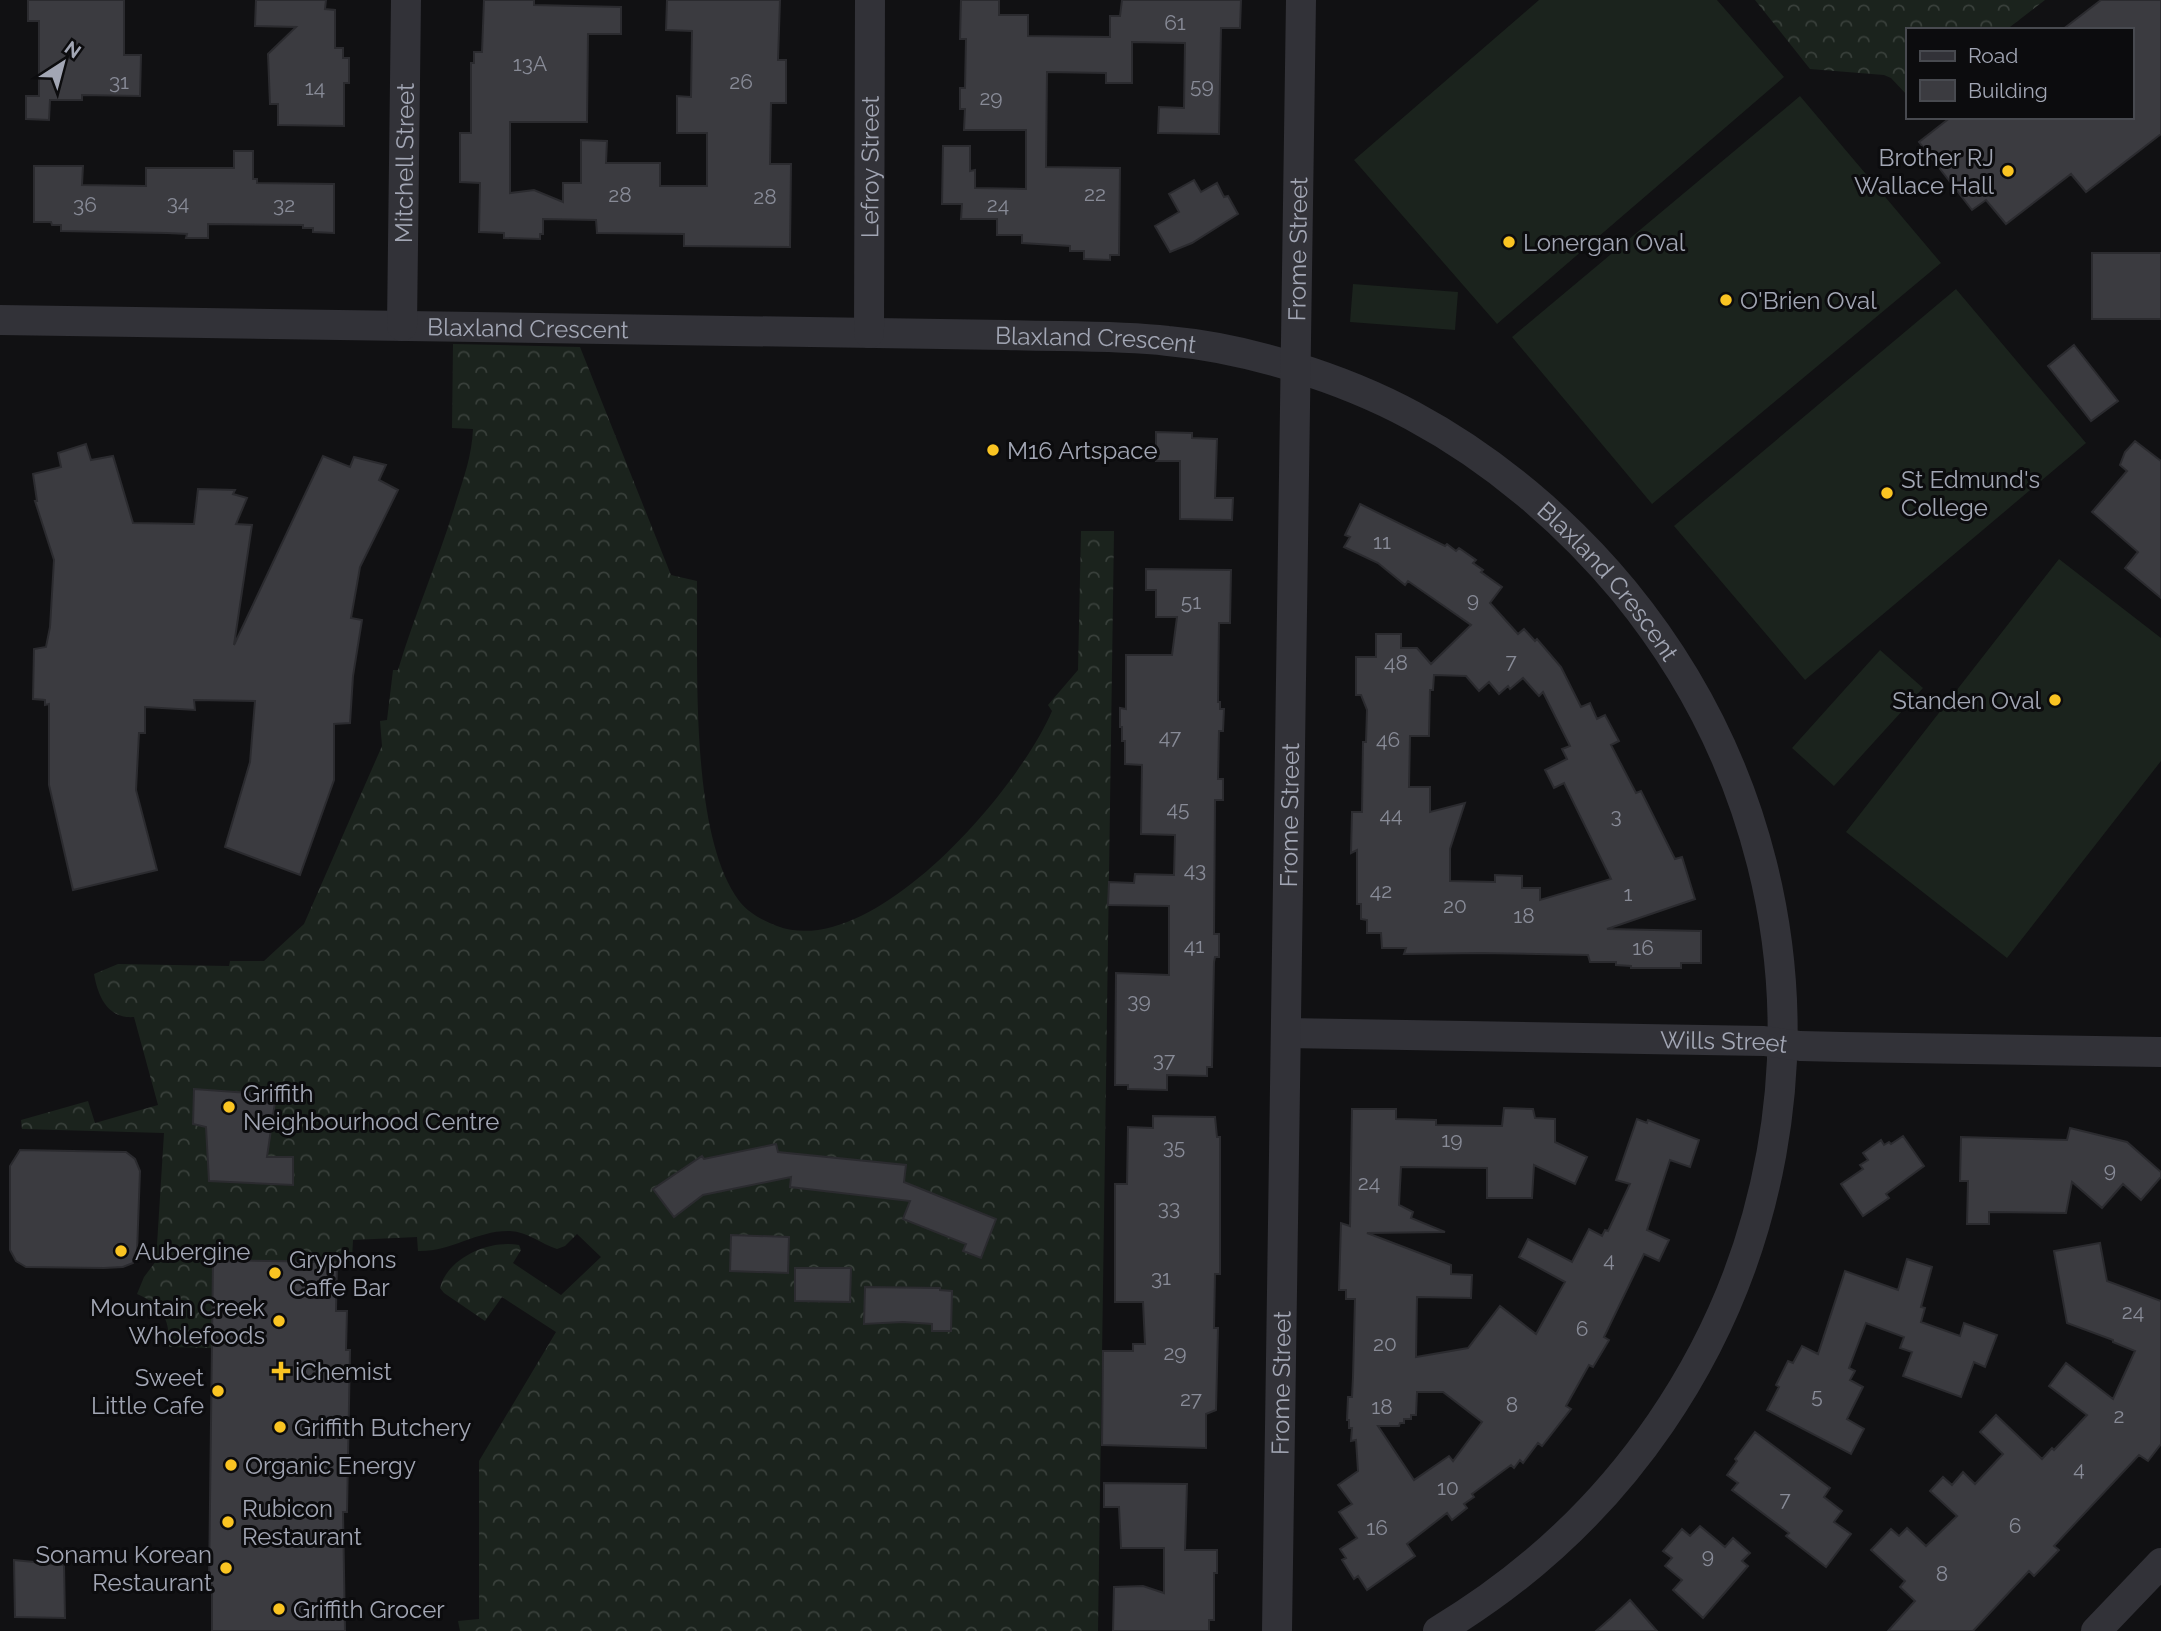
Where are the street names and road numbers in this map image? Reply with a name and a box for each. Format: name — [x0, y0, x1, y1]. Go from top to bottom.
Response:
street label: Mitchell Street — [389, 83, 419, 243]
street label: Lefroy Street — [855, 96, 884, 238]
street label: Frome Street — [1282, 177, 1313, 322]
street label: Blaxland Crescent — [427, 312, 629, 344]
street label: Blaxland Crescent — [995, 320, 1198, 359]
street label: Blaxland Crescent — [1532, 495, 1685, 666]
street label: Frome Street — [1273, 743, 1305, 887]
street label: Wills Street — [1660, 1025, 1790, 1059]
street label: Frome Street — [1265, 1311, 1296, 1455]

